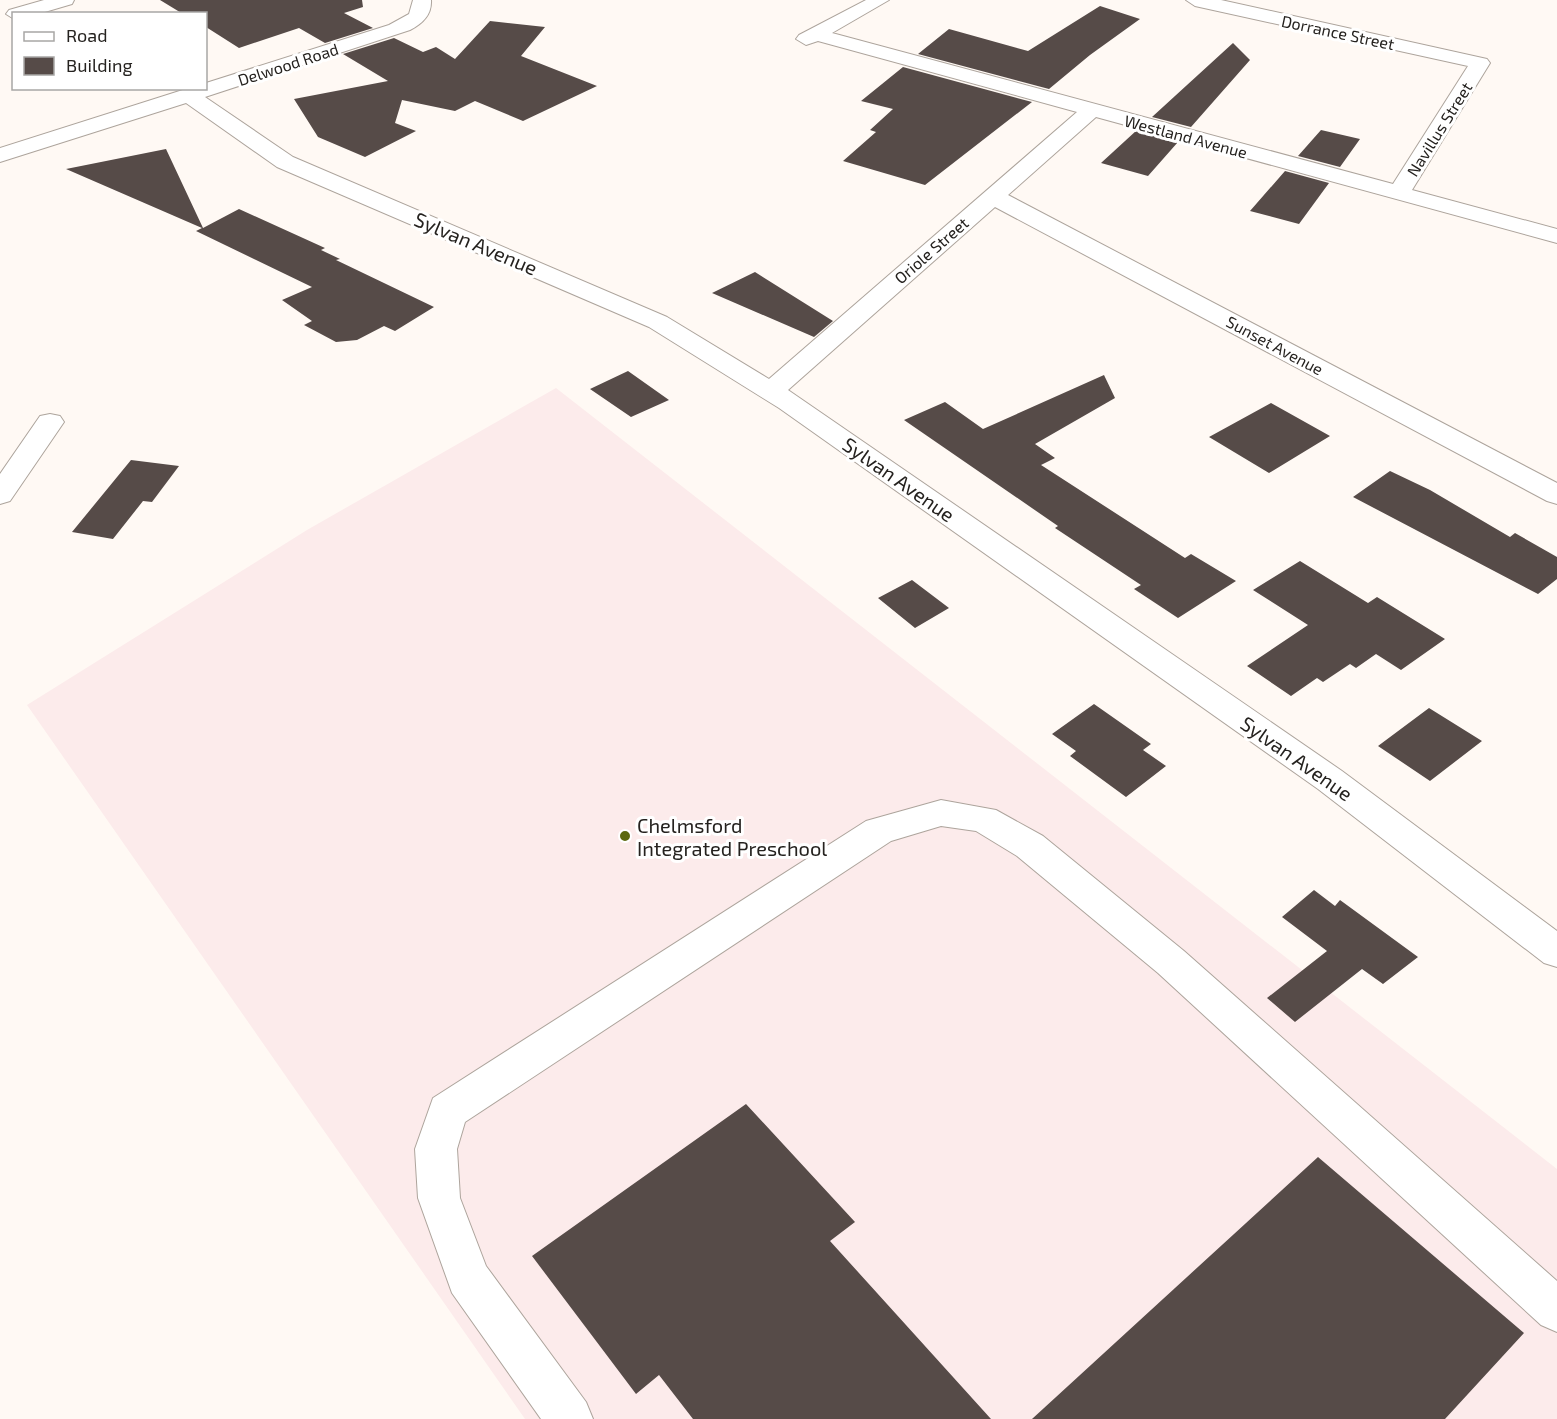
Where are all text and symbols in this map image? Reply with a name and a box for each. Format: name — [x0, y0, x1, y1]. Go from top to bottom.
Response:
street label: Dorrance Street — [1280, 11, 1396, 53]
legend — [12, 12, 207, 90]
text: Road — [66, 24, 107, 46]
street label: Delwood Road — [235, 39, 341, 89]
text: Building — [66, 54, 133, 76]
street label: Navillus Street — [1403, 78, 1475, 180]
street label: Westland Avenue — [1122, 110, 1250, 162]
street label: Sylvan Avenue — [411, 206, 541, 280]
street label: Oriole Street — [890, 213, 972, 287]
street label: Sunset Avenue — [1223, 311, 1327, 379]
street label: Sylvan Avenue — [838, 432, 960, 526]
street label: Sylvan Avenue — [1236, 711, 1358, 805]
place label: Chelmsford Integrated Preschool — [637, 813, 827, 860]
marker: Chelmsford Integrated Preschool — [618, 829, 632, 843]

